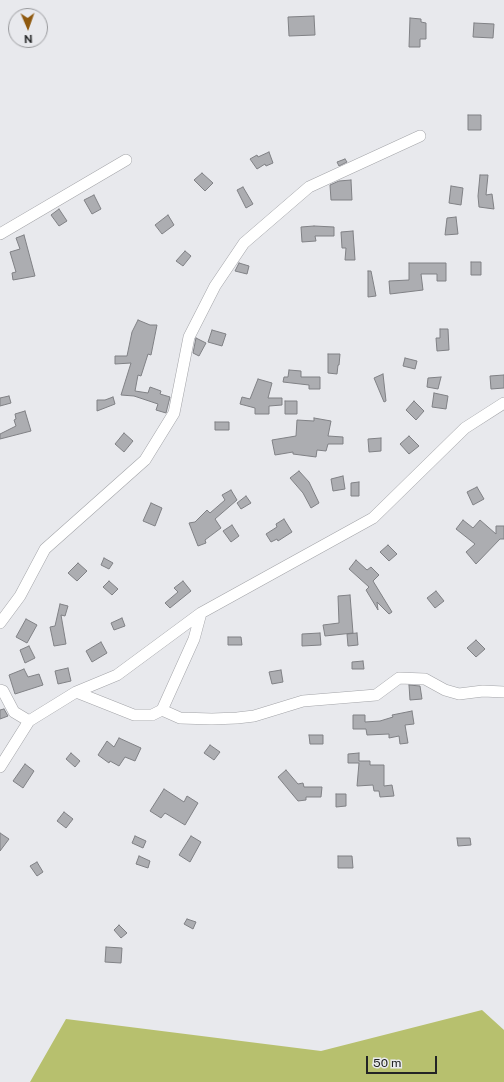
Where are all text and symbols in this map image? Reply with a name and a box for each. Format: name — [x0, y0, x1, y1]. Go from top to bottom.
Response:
north arrow — [8, 8, 48, 48]
text: N — [24, 33, 33, 45]
scale bar — [368, 1048, 439, 1074]
text: 50 m — [373, 1056, 401, 1070]

